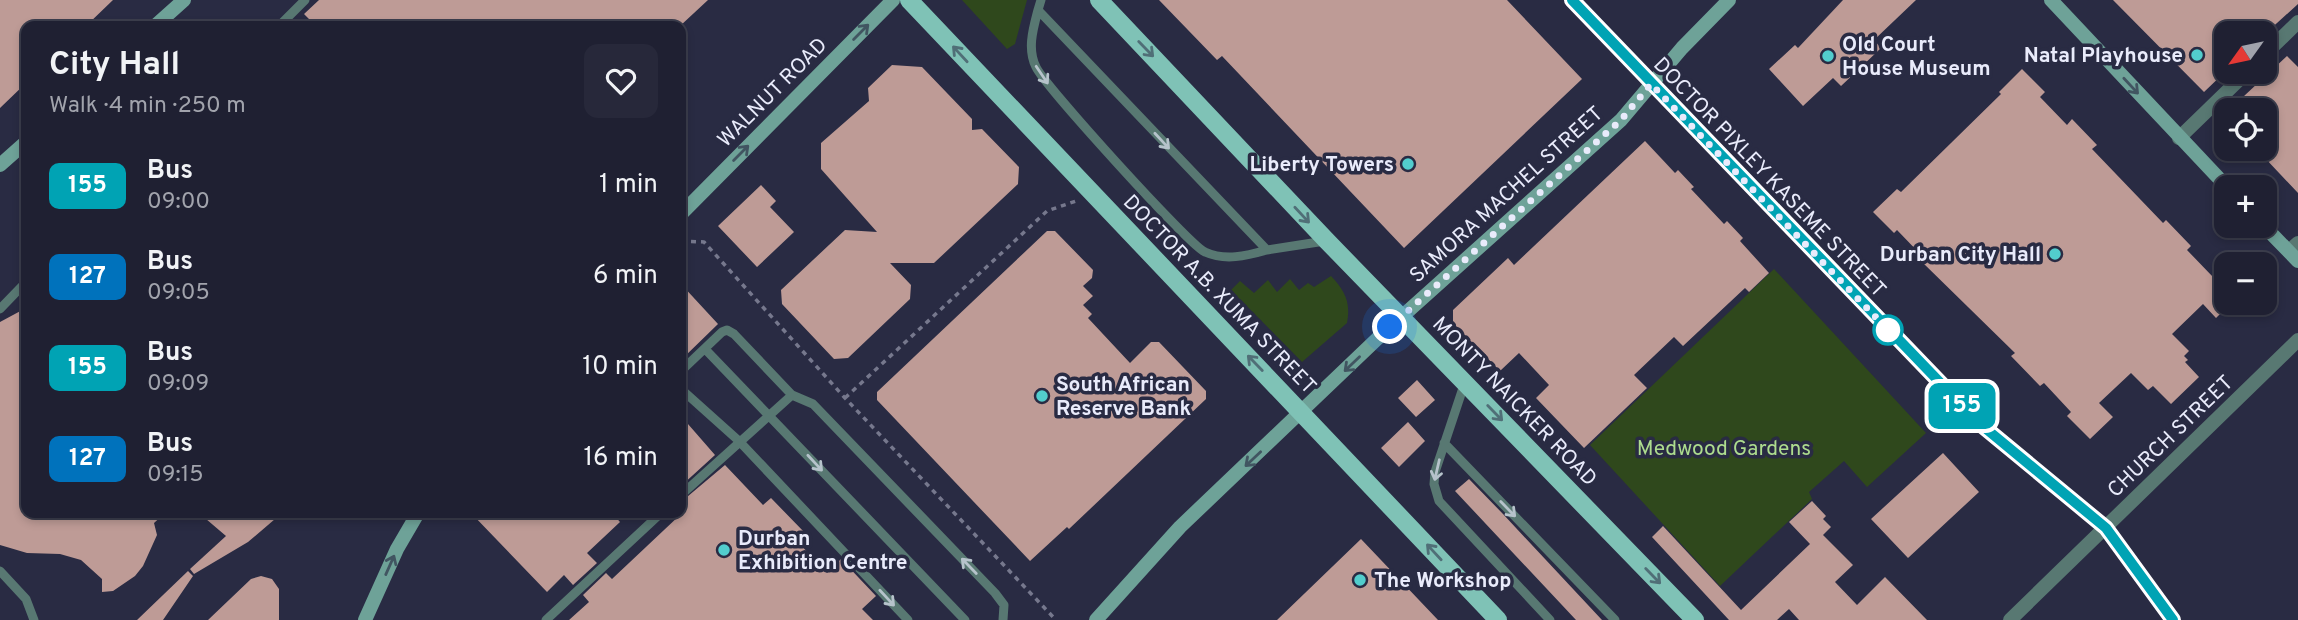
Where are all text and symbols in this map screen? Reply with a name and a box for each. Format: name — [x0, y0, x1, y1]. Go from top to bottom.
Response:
north arrow — [2214, 21, 2277, 84]
map controls — [2214, 21, 2277, 315]
one-way arrow — [852, 24, 869, 41]
street label: WALNUT ROAD — [712, 32, 834, 154]
place label: Old Court House Museum — [1842, 32, 1991, 83]
one-way arrow — [1137, 41, 1154, 58]
place label: Natal Playhouse — [2024, 43, 2183, 70]
button: heart — [584, 44, 658, 118]
text: City Hall — [49, 45, 180, 87]
one-way arrow — [952, 46, 969, 63]
marker: Natal Playhouse — [2189, 47, 2205, 63]
marker: Old Court House Museum — [1820, 48, 1836, 64]
street label: DOCTOR PIXLEY KASEME STREET — [1647, 52, 1891, 304]
one-way arrow — [1034, 65, 1049, 84]
one-way arrow — [2122, 77, 2139, 94]
text: Walk · 4 min · 250 m — [49, 92, 246, 121]
button: locate — [2214, 98, 2277, 161]
street label: SAMORA MACHEL STREET — [1404, 101, 1610, 289]
one-way arrow — [1154, 132, 1170, 150]
one-way arrow — [732, 145, 749, 162]
place label: Liberty Towers — [1249, 152, 1394, 179]
text: Bus — [147, 155, 193, 188]
marker: Liberty Towers — [1400, 156, 1416, 172]
text: 1 min — [599, 169, 658, 202]
text: 155 — [68, 171, 107, 201]
button: + — [2214, 175, 2277, 238]
text: 09:00 — [147, 188, 210, 217]
street label: DOCTOR A.B. XUMA STREET — [1116, 190, 1321, 401]
one-way arrow — [1293, 206, 1310, 223]
place label: Durban City Hall — [1880, 242, 2041, 269]
text: Bus — [147, 246, 193, 279]
marker: Durban City Hall — [2047, 246, 2063, 262]
button: − — [2214, 252, 2277, 315]
text: 6 min — [593, 260, 658, 293]
text: 127 — [69, 262, 106, 292]
text: 09:05 — [147, 279, 210, 308]
your location — [1372, 309, 1407, 344]
street label: MONTY NAICKER ROAD — [1426, 311, 1602, 493]
unlabelled marker — [1873, 315, 1903, 345]
text: Bus — [147, 337, 193, 370]
text: 10 min — [582, 351, 658, 384]
text: 155 — [68, 353, 107, 383]
one-way arrow — [1246, 355, 1263, 372]
one-way arrow — [1344, 355, 1361, 372]
text: 09:09 — [147, 370, 209, 399]
street label: CHURCH STREET — [2102, 370, 2240, 504]
place label: South African Reserve Bank — [1056, 372, 1191, 423]
line badge: 155 — [1922, 383, 2002, 429]
marker: South African Reserve Bank — [1034, 388, 1050, 404]
text: 155 — [1943, 391, 1981, 421]
one-way arrow — [1486, 404, 1503, 421]
text: Bus — [147, 428, 193, 461]
park label: Medwood Gardens — [1637, 436, 1811, 463]
text: 16 min — [583, 442, 658, 475]
text: 127 — [69, 444, 106, 474]
one-way arrow — [1244, 451, 1262, 467]
one-way arrow — [807, 454, 824, 471]
one-way arrow — [1429, 459, 1442, 481]
text: 09:15 — [147, 461, 204, 490]
one-way arrow — [1500, 501, 1517, 518]
place label: Durban Exhibition Centre — [738, 526, 907, 577]
marker: Durban Exhibition Centre — [716, 542, 732, 558]
one-way arrow — [1426, 544, 1443, 561]
one-way arrow — [384, 555, 397, 577]
one-way arrow — [961, 558, 978, 575]
place label: The Workshop — [1374, 568, 1511, 595]
one-way arrow — [1644, 568, 1661, 585]
marker: The Workshop — [1352, 572, 1368, 588]
one-way arrow — [878, 589, 895, 606]

